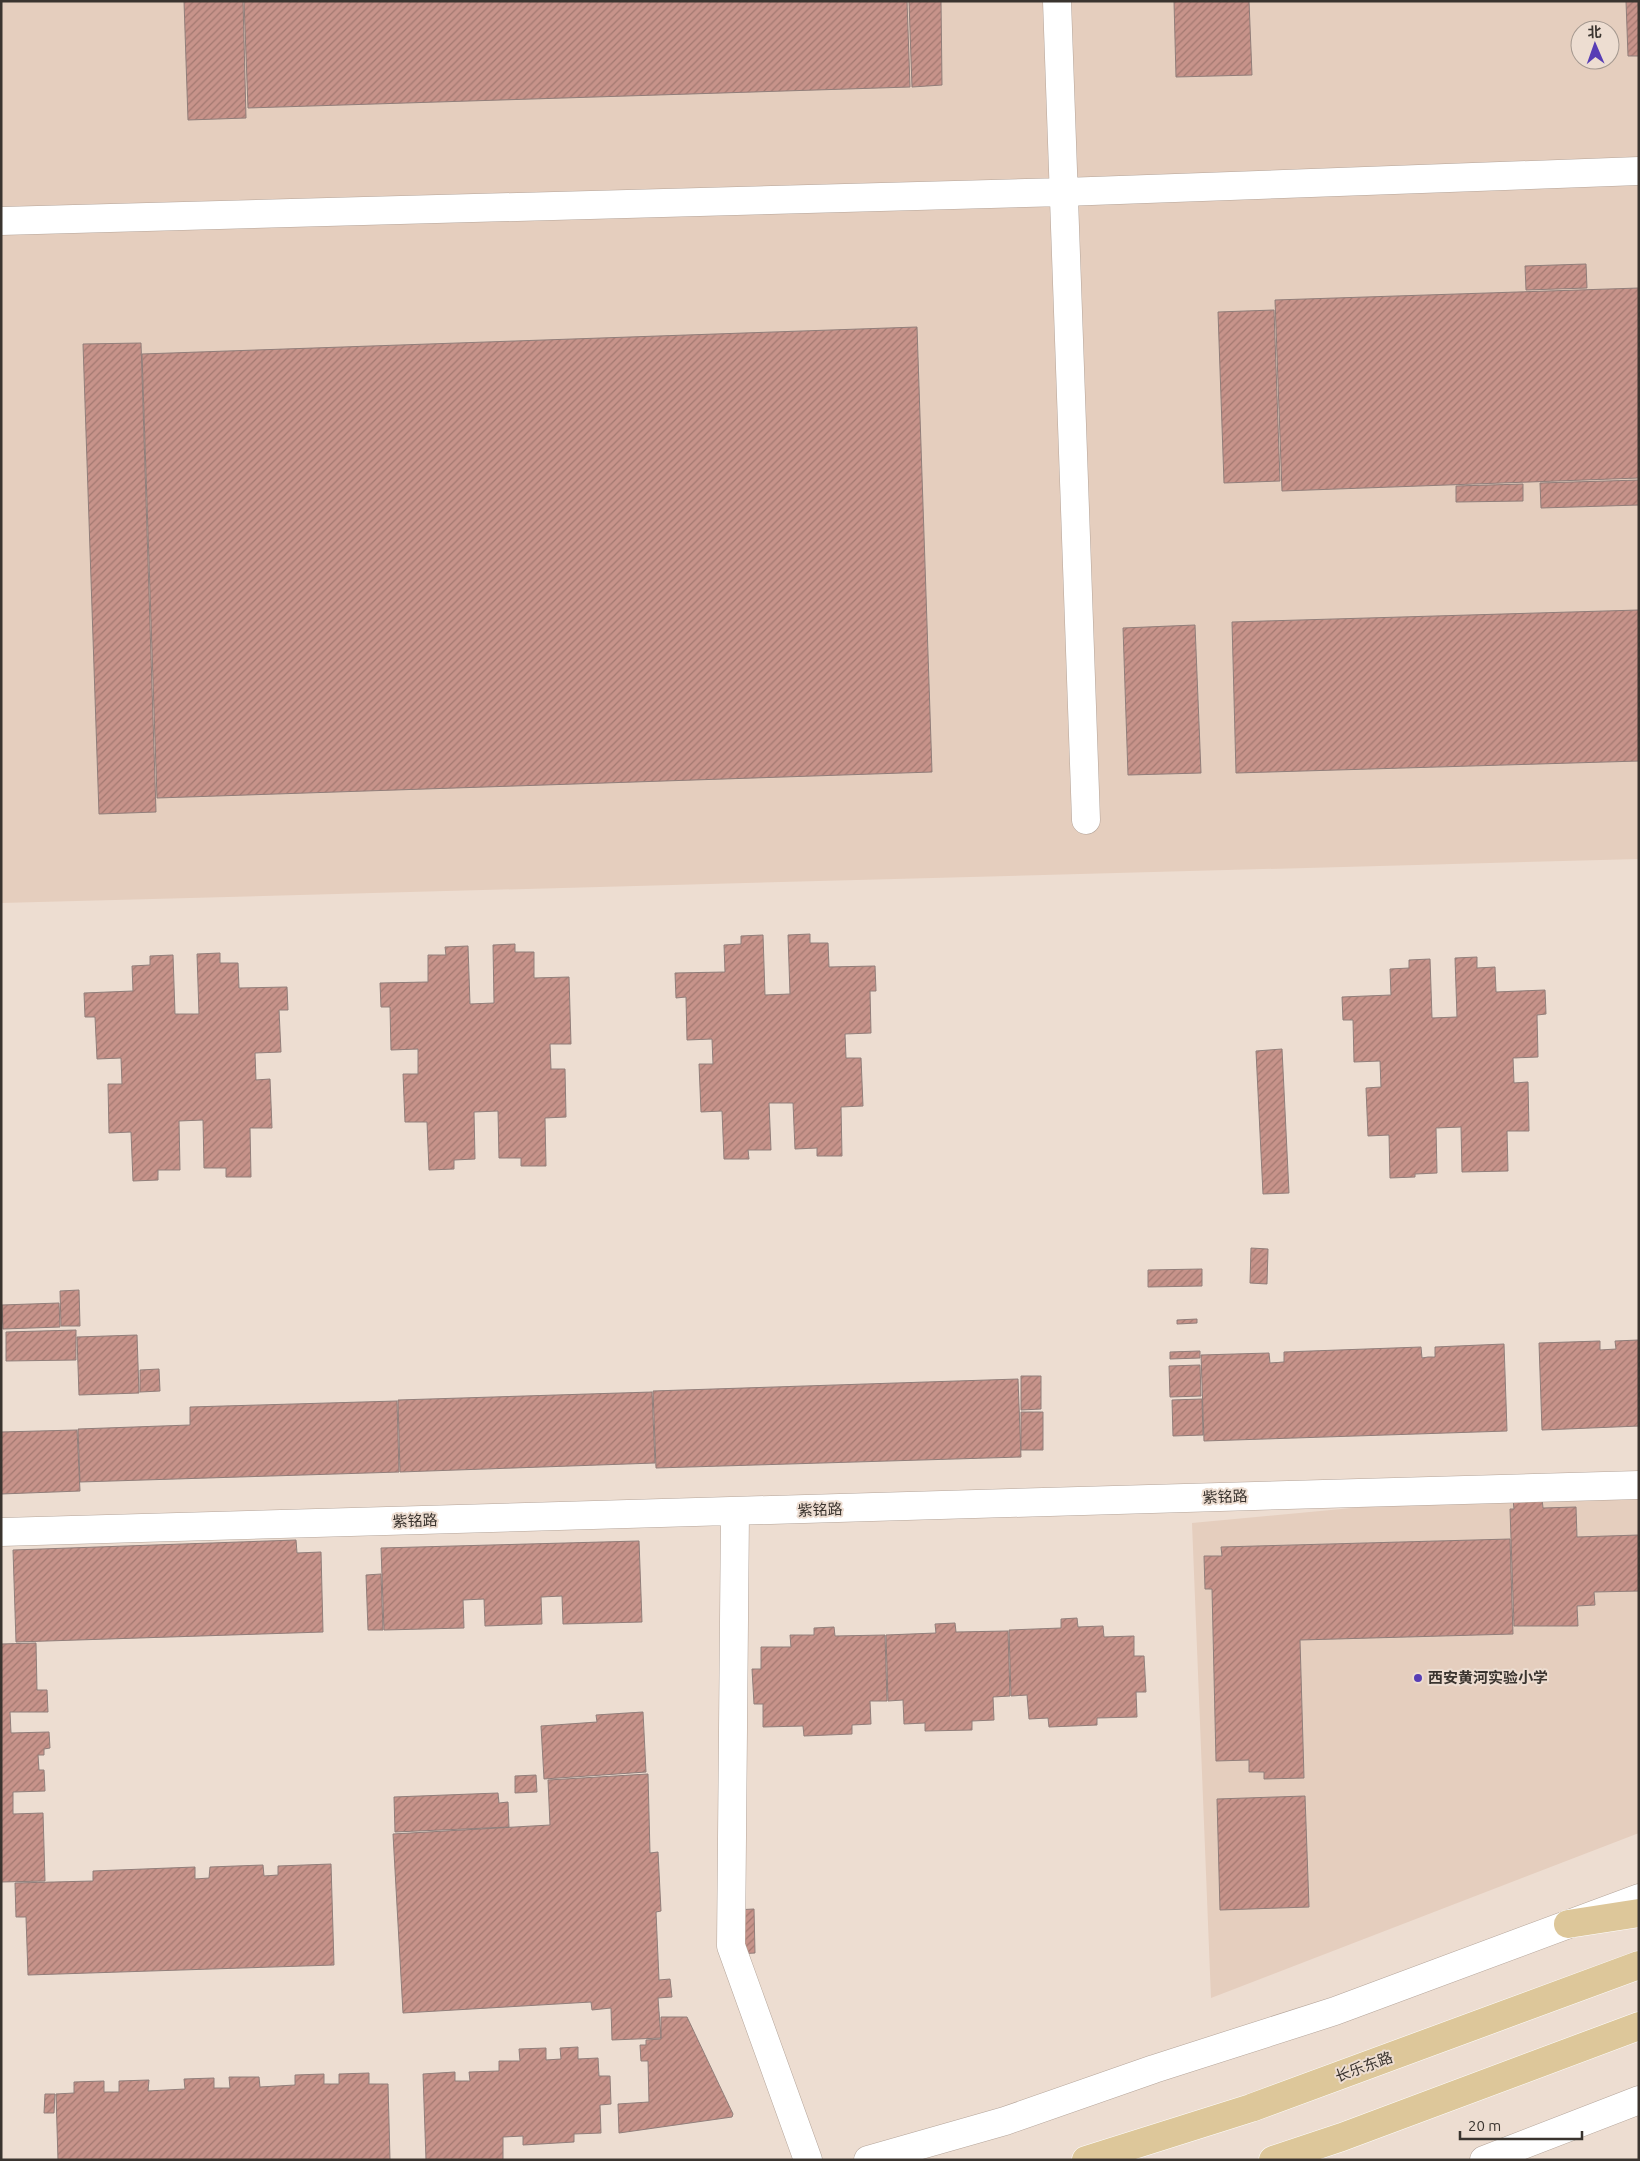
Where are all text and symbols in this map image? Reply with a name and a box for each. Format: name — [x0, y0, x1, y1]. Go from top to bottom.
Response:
north arrow — [1570, 20, 1620, 70]
text: 北 — [1587, 24, 1602, 40]
street label: 紫铭路 — [1202, 1487, 1248, 1506]
street label: 紫铭路 — [797, 1500, 843, 1519]
street label: 紫铭路 — [392, 1511, 438, 1530]
place label: 西安黄河实验小学 — [1428, 1669, 1548, 1686]
marker: 西安黄河实验小学 — [1412, 1672, 1424, 1684]
street label: 长乐东路 — [1333, 2048, 1395, 2085]
scale bar — [1460, 2108, 1582, 2140]
text: 20 m — [1468, 2117, 1501, 2134]

